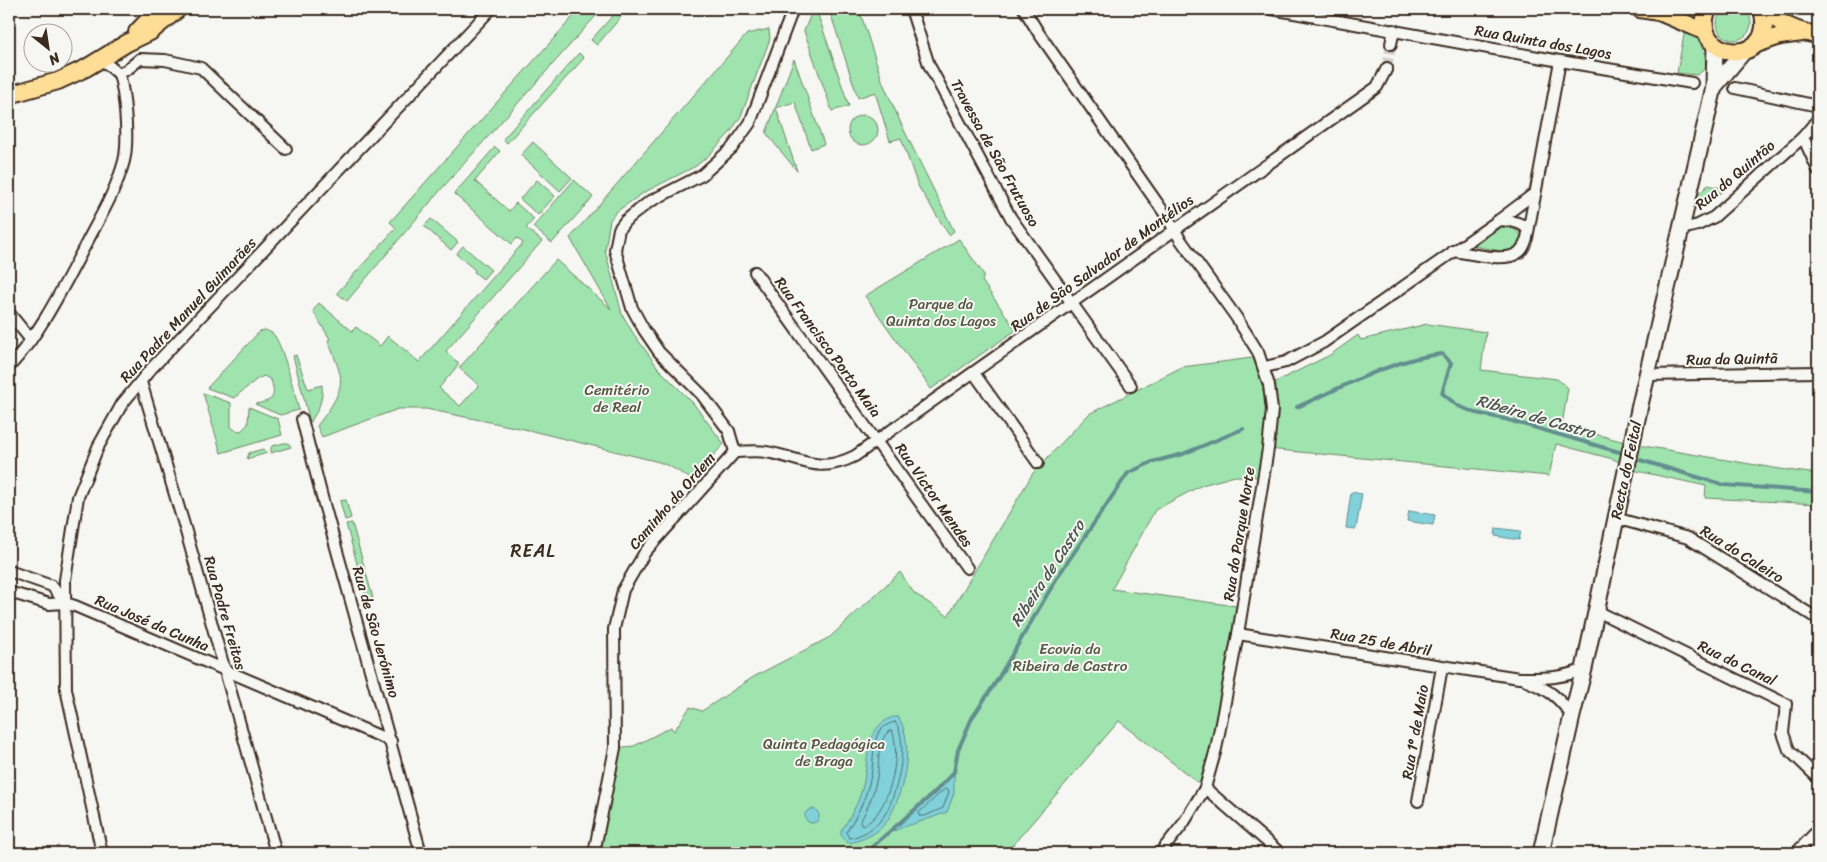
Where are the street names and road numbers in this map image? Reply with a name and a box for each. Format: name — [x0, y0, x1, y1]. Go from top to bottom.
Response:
street label: Rua Quinta dos Lagos — [1473, 17, 1614, 67]
street label: Travessa de São Frutuoso — [943, 74, 1047, 232]
street label: Rua do Quintão — [1689, 133, 1782, 217]
street label: Rua de São Salvador de Montélios — [1005, 187, 1200, 339]
street label: Rua Padre Manuel Guimarães — [113, 231, 263, 389]
street label: Rua Francisco Porto Maia — [768, 271, 888, 423]
street label: Rua da Quintã — [1686, 345, 1778, 373]
street label: Recta do Feital — [1603, 418, 1649, 522]
street label: Rua Victor Mendes — [888, 437, 980, 553]
street label: Caminho da Ordem — [622, 446, 722, 556]
street label: Rua do Parque Norte — [1216, 465, 1262, 603]
street label: Rua do Caleiro — [1695, 518, 1789, 590]
street label: Rua Padre Freitas — [196, 553, 254, 673]
street label: Rua de São Jerónimo — [345, 563, 407, 701]
street label: Rua José da Cunha — [91, 587, 214, 659]
street label: Rua 25 de Abril — [1329, 620, 1434, 664]
street label: Rua do Canal — [1693, 633, 1781, 694]
street label: Rua 1º de Maio — [1394, 682, 1436, 781]

